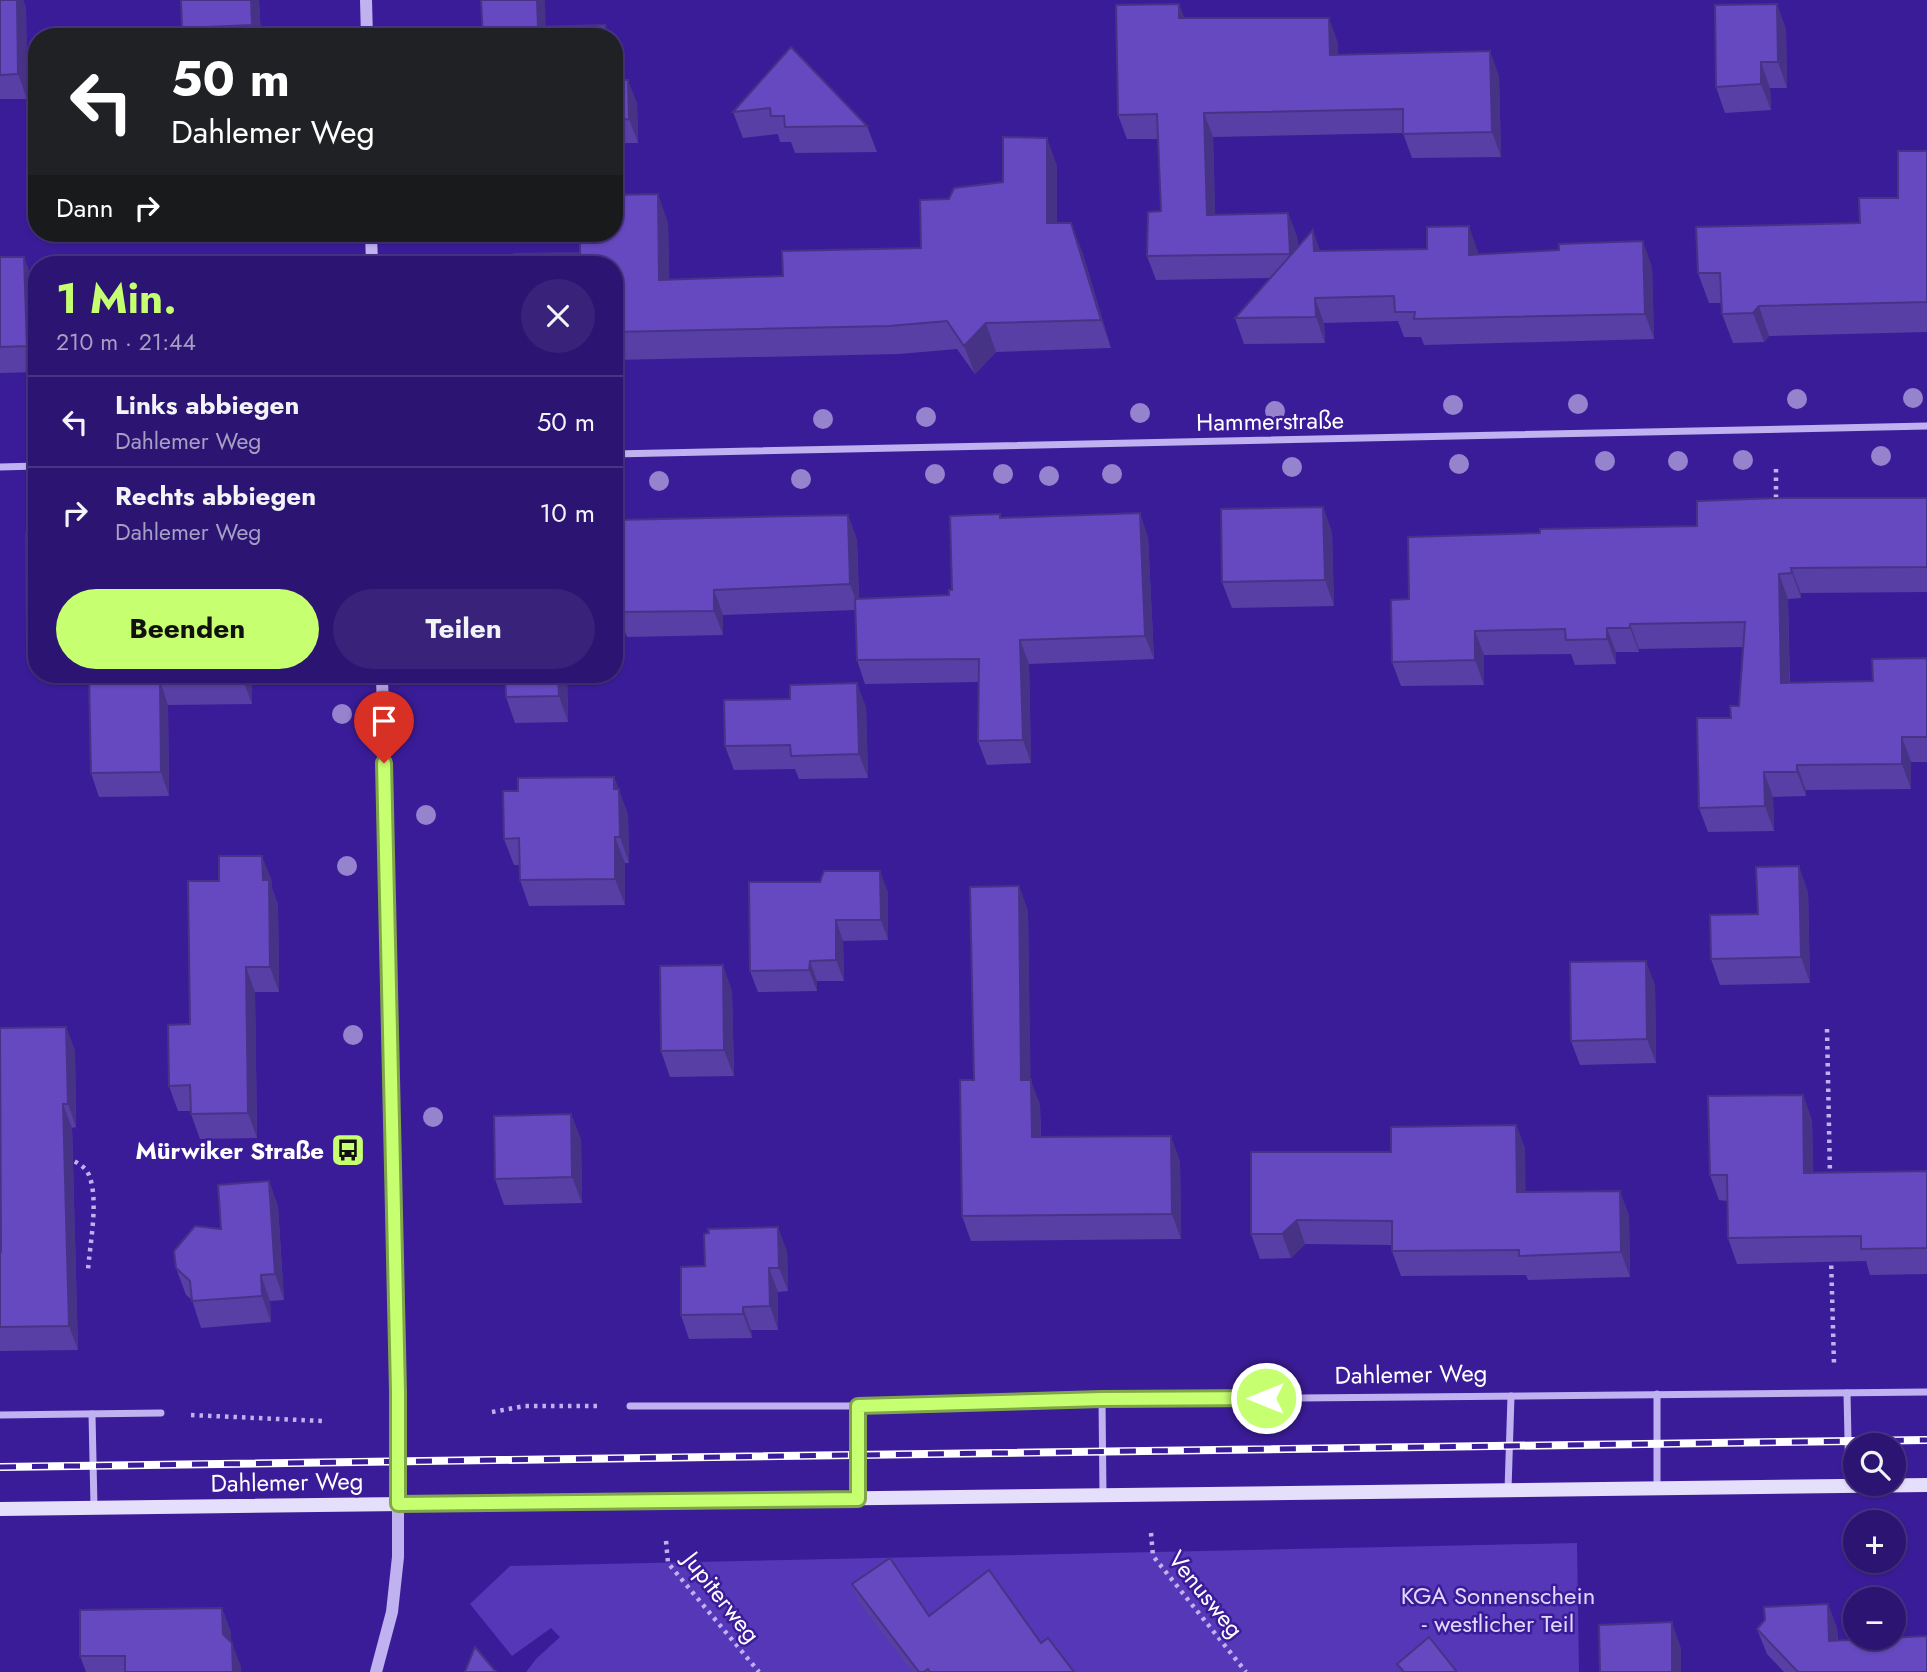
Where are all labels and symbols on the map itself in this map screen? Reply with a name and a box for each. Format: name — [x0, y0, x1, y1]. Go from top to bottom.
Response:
street label: Hammerstraße — [1196, 402, 1344, 440]
pin — [354, 691, 414, 763]
bus stop icon: Mürwiker Straße — [329, 1131, 367, 1169]
place label: Mürwiker Straße — [135, 1133, 324, 1168]
street label: Dahlemer Weg — [1334, 1355, 1488, 1393]
position arrow — [1229, 1361, 1303, 1435]
street label: Dahlemer Weg — [210, 1463, 364, 1501]
street label: Jupiterweg — [673, 1542, 769, 1650]
street label: Venusweg — [1160, 1543, 1252, 1645]
park label: KGA Sonnenschein - westlicher Teil — [1401, 1578, 1595, 1641]

